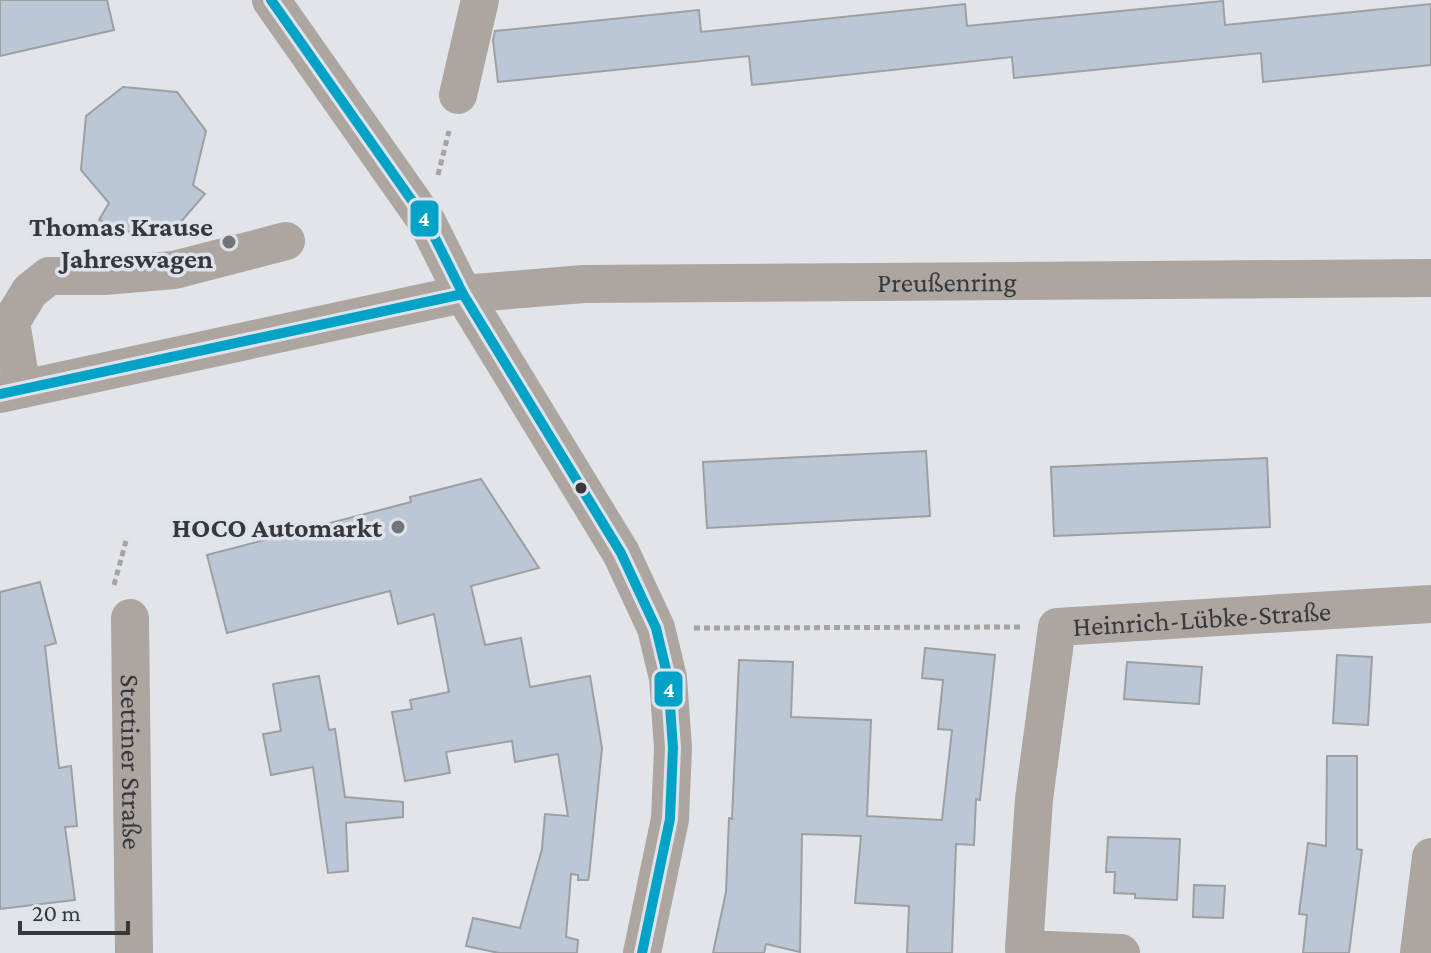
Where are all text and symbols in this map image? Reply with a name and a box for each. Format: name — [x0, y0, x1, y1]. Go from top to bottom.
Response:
line badge: 4 — [409, 199, 440, 238]
text: 4 — [418, 206, 430, 231]
place label: Thomas Krause Jahreswagen — [29, 211, 213, 274]
marker: Thomas Krause Jahreswagen — [220, 233, 238, 251]
street label: Preußenring — [877, 265, 1017, 297]
unlabelled marker — [573, 480, 589, 496]
place label: HOCO Automarkt — [172, 512, 383, 543]
marker: HOCO Automarkt — [389, 518, 407, 536]
street label: Heinrich-Lübke-Straße — [1072, 595, 1332, 642]
line badge: 4 — [653, 670, 684, 708]
street label: Stettiner Straße — [115, 674, 148, 850]
text: 4 — [663, 677, 675, 702]
scale bar — [20, 885, 128, 935]
text: 20 m — [32, 899, 81, 926]

